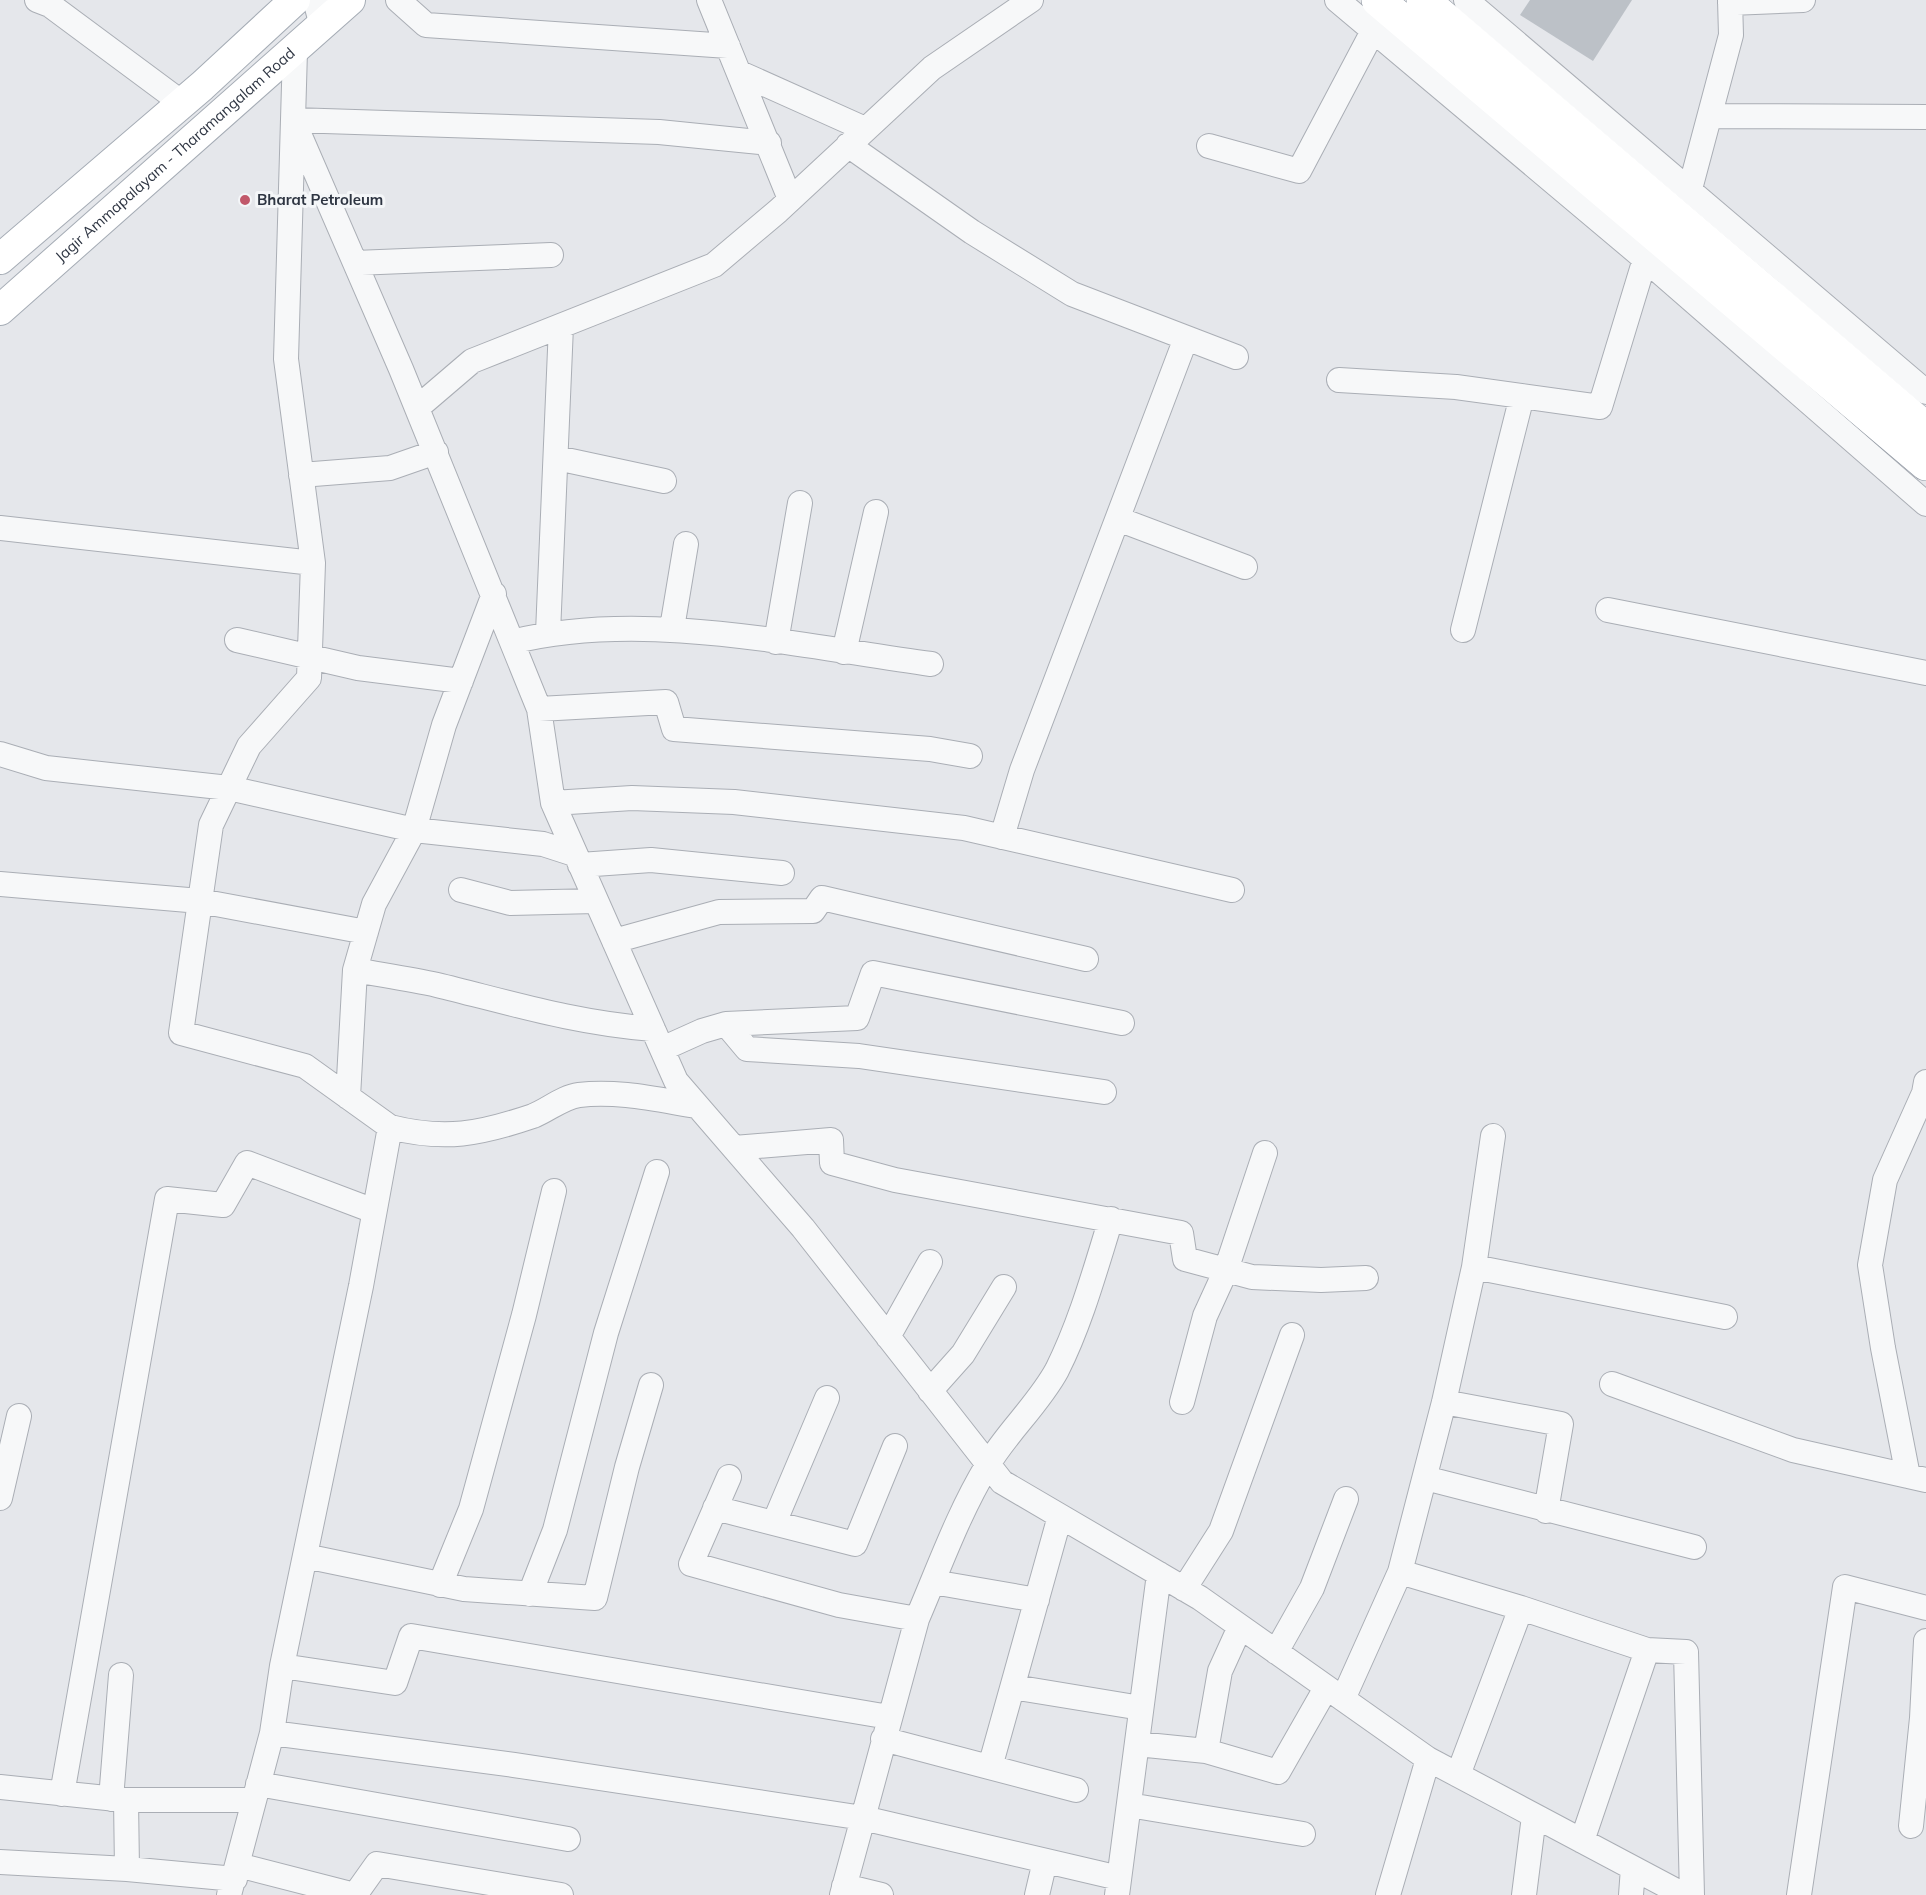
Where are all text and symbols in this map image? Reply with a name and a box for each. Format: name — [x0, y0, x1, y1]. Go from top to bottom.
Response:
street label: Jagir Ammapalayam - Tharamangalam Road — [51, 43, 299, 266]
place label: Bharat Petroleum — [257, 190, 383, 209]
marker: Bharat Petroleum — [238, 193, 252, 207]

